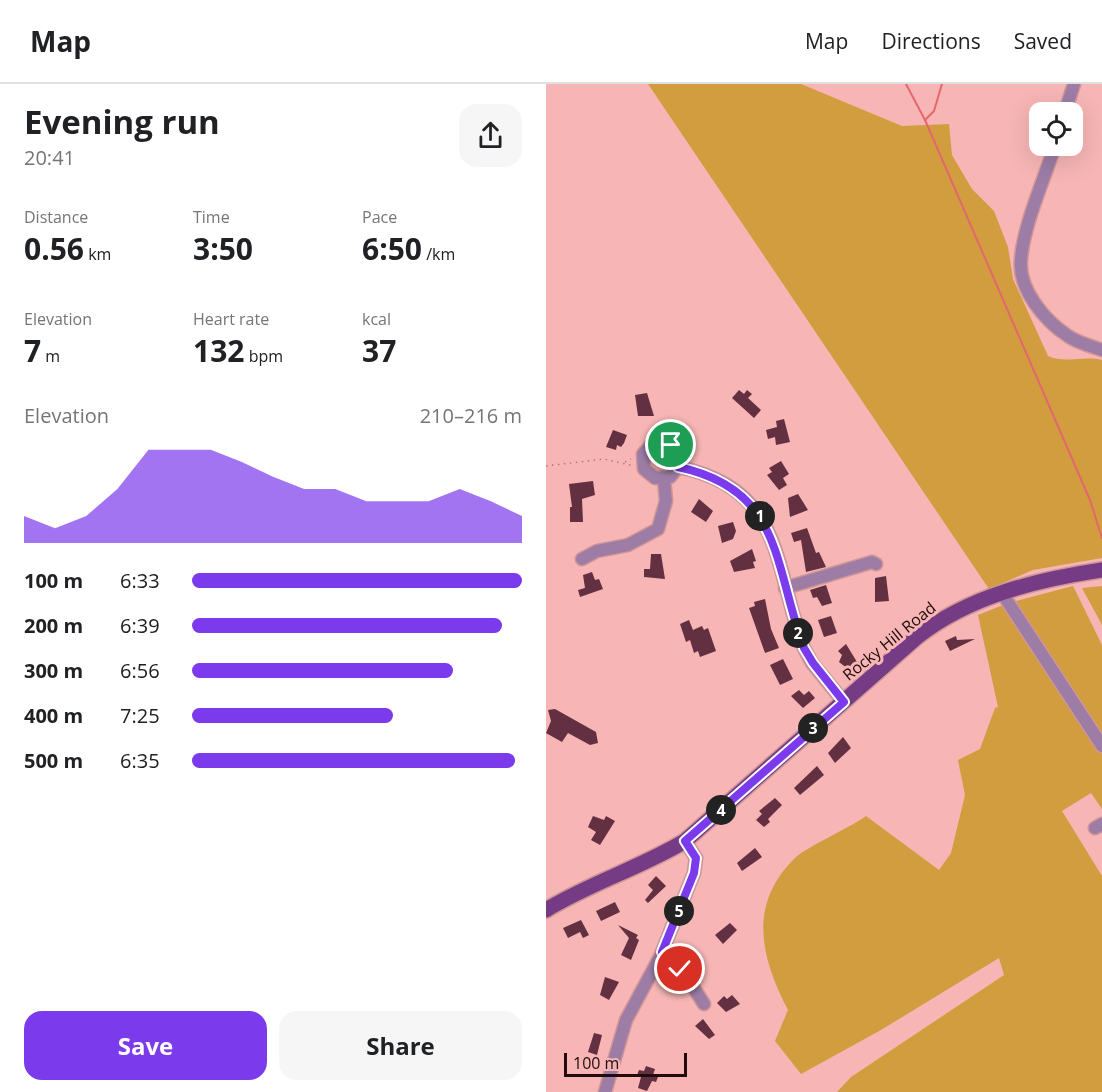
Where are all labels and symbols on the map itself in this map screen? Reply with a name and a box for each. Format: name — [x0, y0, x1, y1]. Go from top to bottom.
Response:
pin — [645, 419, 696, 470]
pin: 1 — [745, 501, 775, 531]
street label: Rocky Hill Road — [838, 597, 940, 685]
pin: 2 — [783, 618, 813, 648]
pin: 3 — [798, 713, 828, 743]
pin: 4 — [706, 795, 736, 825]
pin: 5 — [664, 896, 694, 926]
pin — [654, 943, 705, 994]
scale bar — [564, 1050, 687, 1078]

